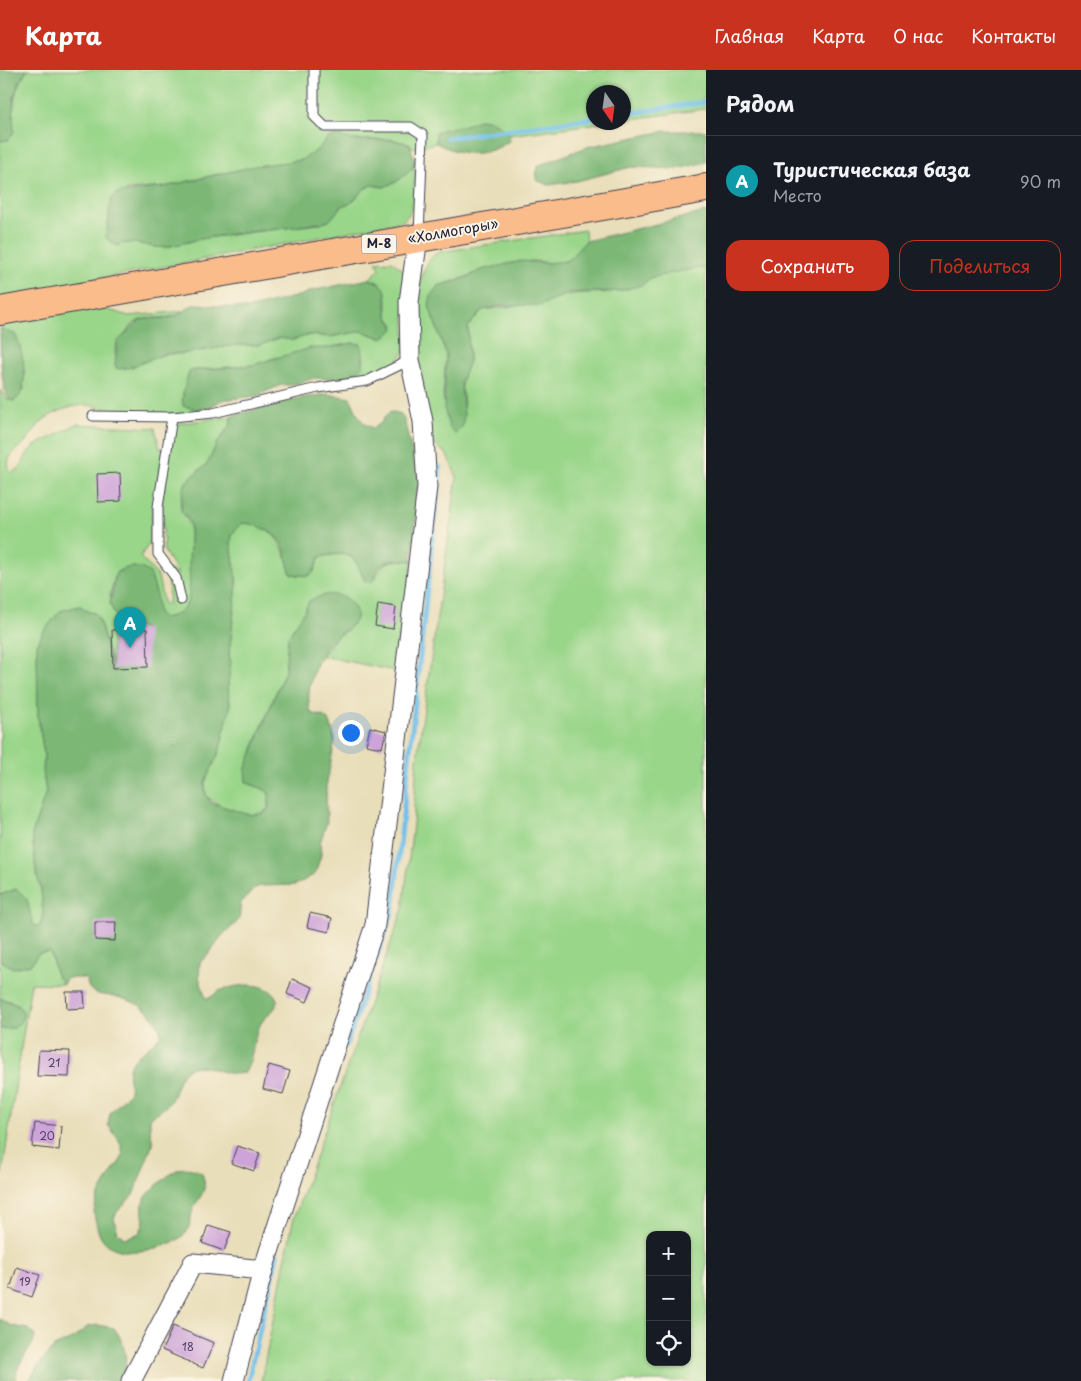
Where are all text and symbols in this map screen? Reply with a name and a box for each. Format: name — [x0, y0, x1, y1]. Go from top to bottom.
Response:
text: Карта — [25, 17, 102, 53]
text: Главная — [715, 22, 784, 49]
text: Карта — [812, 22, 865, 49]
text: О нас — [893, 22, 943, 49]
text: Контакты — [971, 22, 1056, 49]
north arrow — [586, 85, 631, 130]
text: Рядом — [726, 87, 794, 119]
text: Туристическая база — [773, 155, 970, 183]
text: A — [736, 169, 748, 193]
text: 90 m — [1020, 169, 1061, 193]
text: Место — [773, 183, 822, 207]
street label: «Холмогоры» — [406, 212, 500, 249]
road number: М-8 — [362, 234, 396, 253]
button: Сохранить — [726, 240, 889, 291]
button: Поделиться — [899, 240, 1061, 291]
pin: A — [114, 607, 146, 648]
your location — [338, 720, 364, 746]
house number: 21 — [48, 1054, 60, 1071]
house number: 20 — [39, 1127, 55, 1144]
map controls — [646, 1231, 691, 1366]
button: + — [646, 1231, 691, 1276]
house number: 19 — [19, 1273, 31, 1290]
button: − — [646, 1276, 691, 1321]
button: locate — [646, 1321, 691, 1366]
house number: 18 — [182, 1338, 194, 1355]

